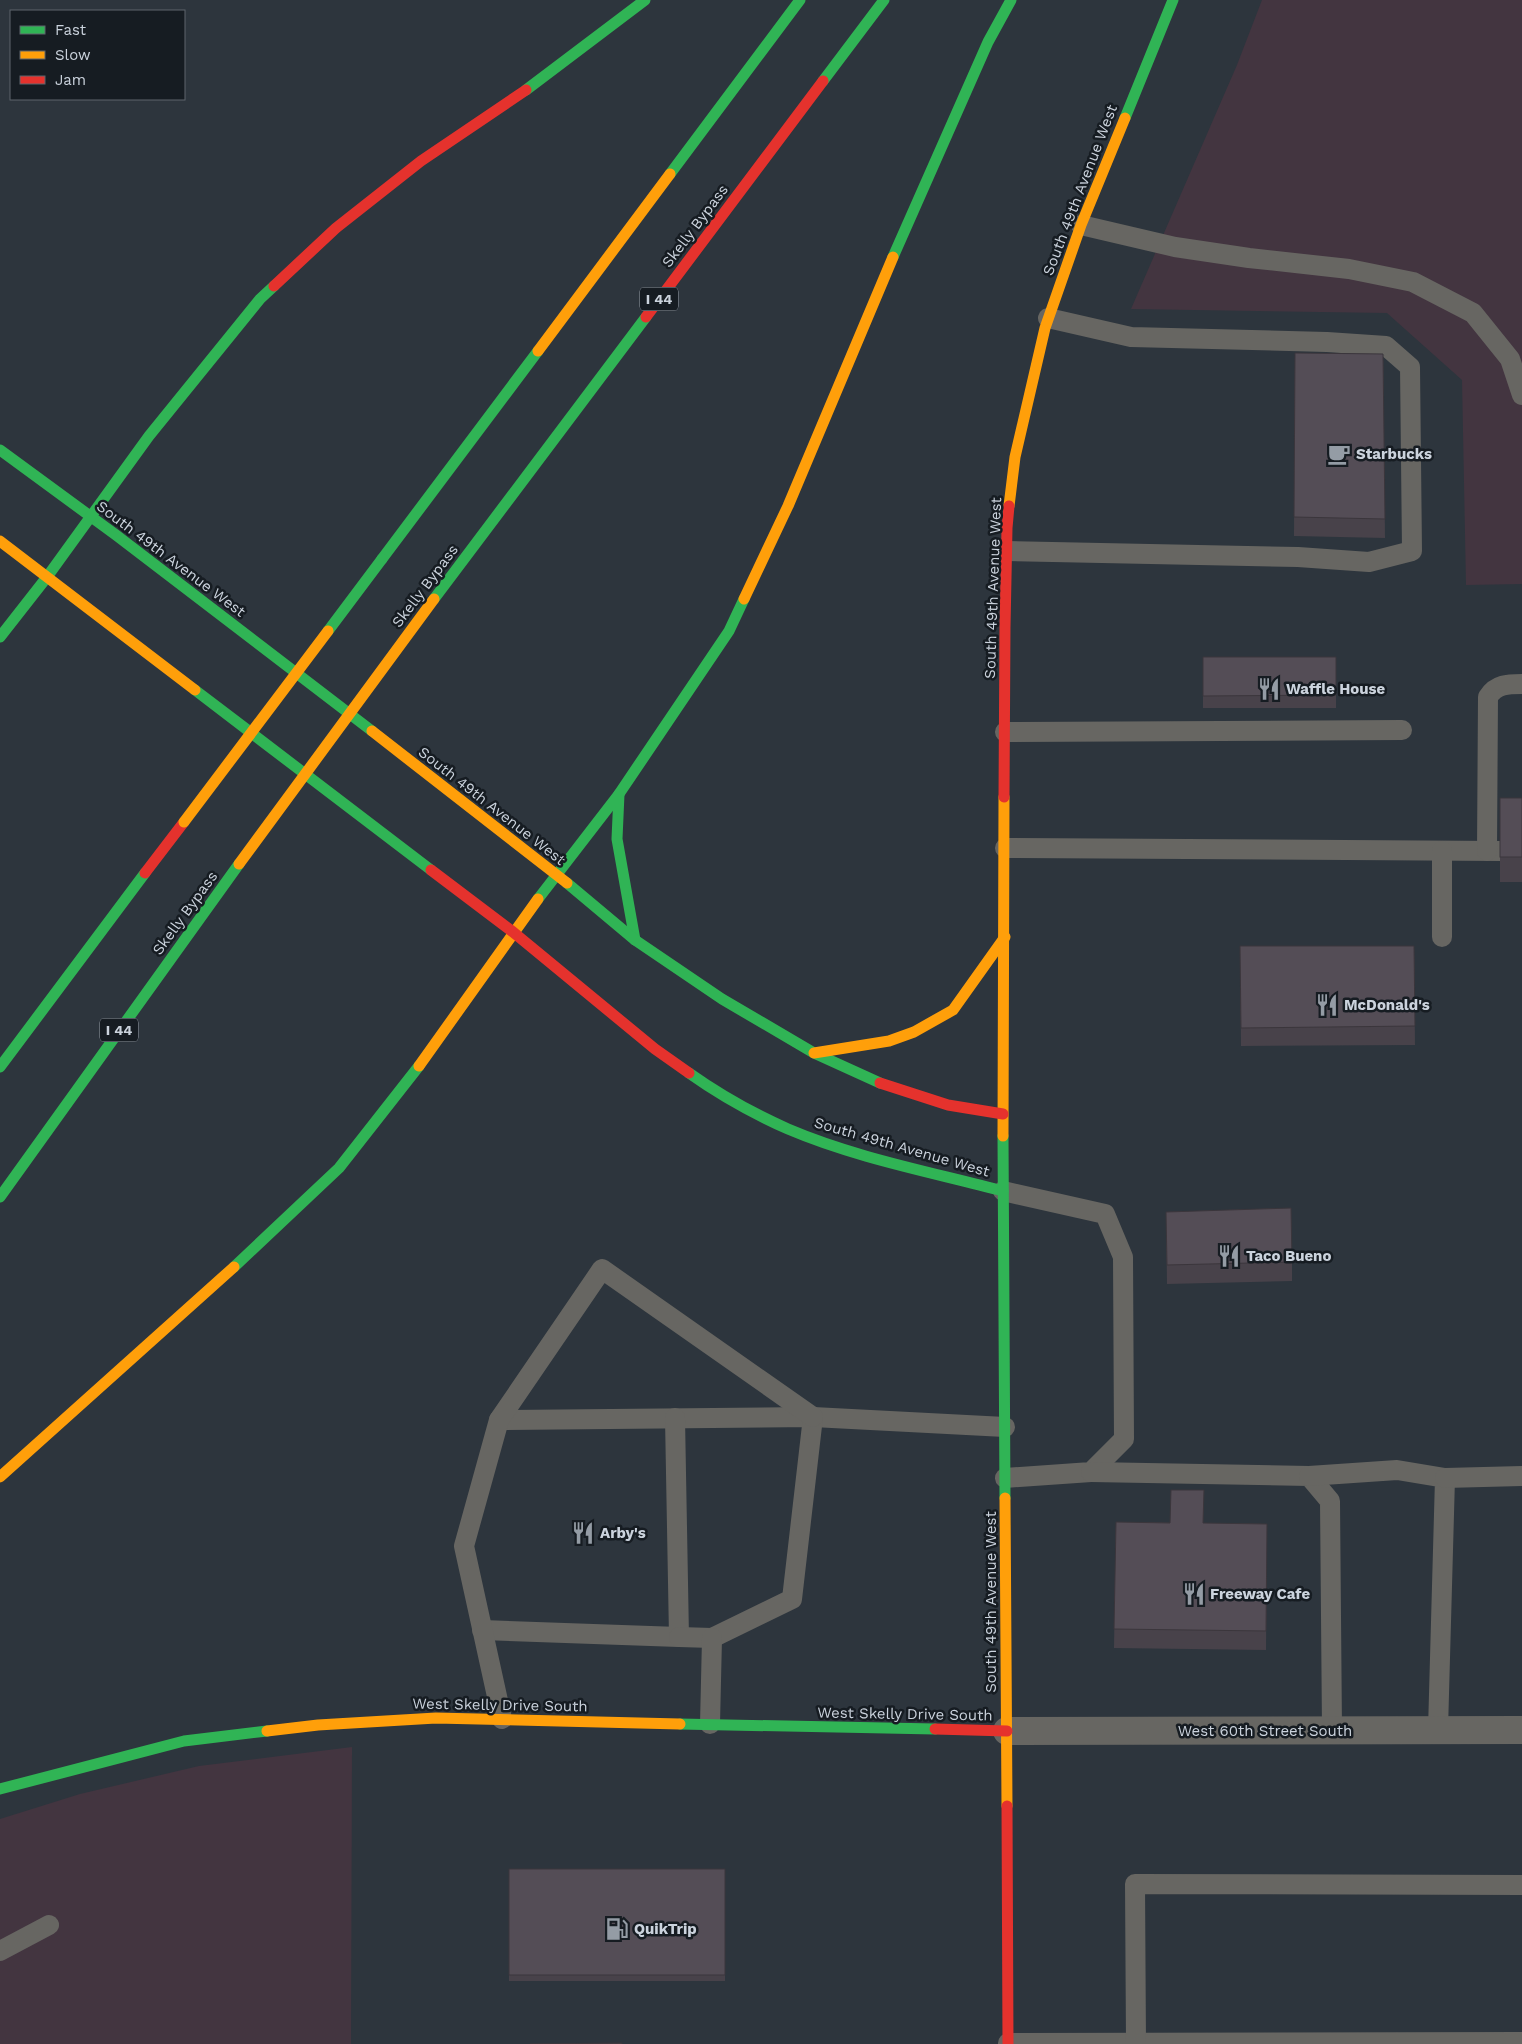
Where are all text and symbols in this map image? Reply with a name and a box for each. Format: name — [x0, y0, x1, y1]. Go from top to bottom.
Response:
legend — [10, 10, 185, 100]
text: Fast — [55, 21, 87, 39]
text: Slow — [55, 46, 91, 64]
text: Jam — [55, 71, 86, 89]
street label: South 49th Avenue West — [1039, 101, 1121, 278]
street label: Skelly Bypass — [658, 181, 732, 271]
road number: I 44 — [640, 288, 678, 310]
cafe icon: Starbucks — [1326, 441, 1352, 467]
place label: Starbucks — [1356, 445, 1432, 463]
street label: South 49th Avenue West — [981, 496, 1005, 679]
street label: South 49th Avenue West — [93, 497, 250, 621]
street label: Skelly Bypass — [388, 541, 462, 631]
restaurant icon: Waffle House — [1256, 676, 1282, 702]
place label: Waffle House — [1286, 680, 1385, 698]
street label: South 49th Avenue West — [415, 743, 570, 869]
street label: Skelly Bypass — [149, 868, 221, 958]
restaurant icon: McDonald's — [1314, 992, 1340, 1018]
place label: McDonald's — [1344, 996, 1430, 1014]
road number: I 44 — [100, 1018, 138, 1042]
street label: South 49th Avenue West — [812, 1113, 992, 1181]
restaurant icon: Taco Bueno — [1216, 1243, 1242, 1269]
place label: Taco Bueno — [1246, 1247, 1331, 1265]
street label: South 49th Avenue West — [982, 1510, 1000, 1693]
restaurant icon: Arby's — [570, 1520, 596, 1546]
place label: Arby's — [600, 1524, 646, 1542]
restaurant icon: Freeway Cafe — [1181, 1581, 1207, 1607]
place label: Freeway Cafe — [1210, 1585, 1310, 1603]
street label: West Skelly Drive South — [412, 1694, 588, 1716]
street label: West Skelly Drive South — [817, 1703, 993, 1725]
street label: West 60th Street South — [1178, 1722, 1352, 1740]
fuel station icon: QuikTrip — [604, 1916, 630, 1942]
place label: QuikTrip — [634, 1920, 697, 1938]

